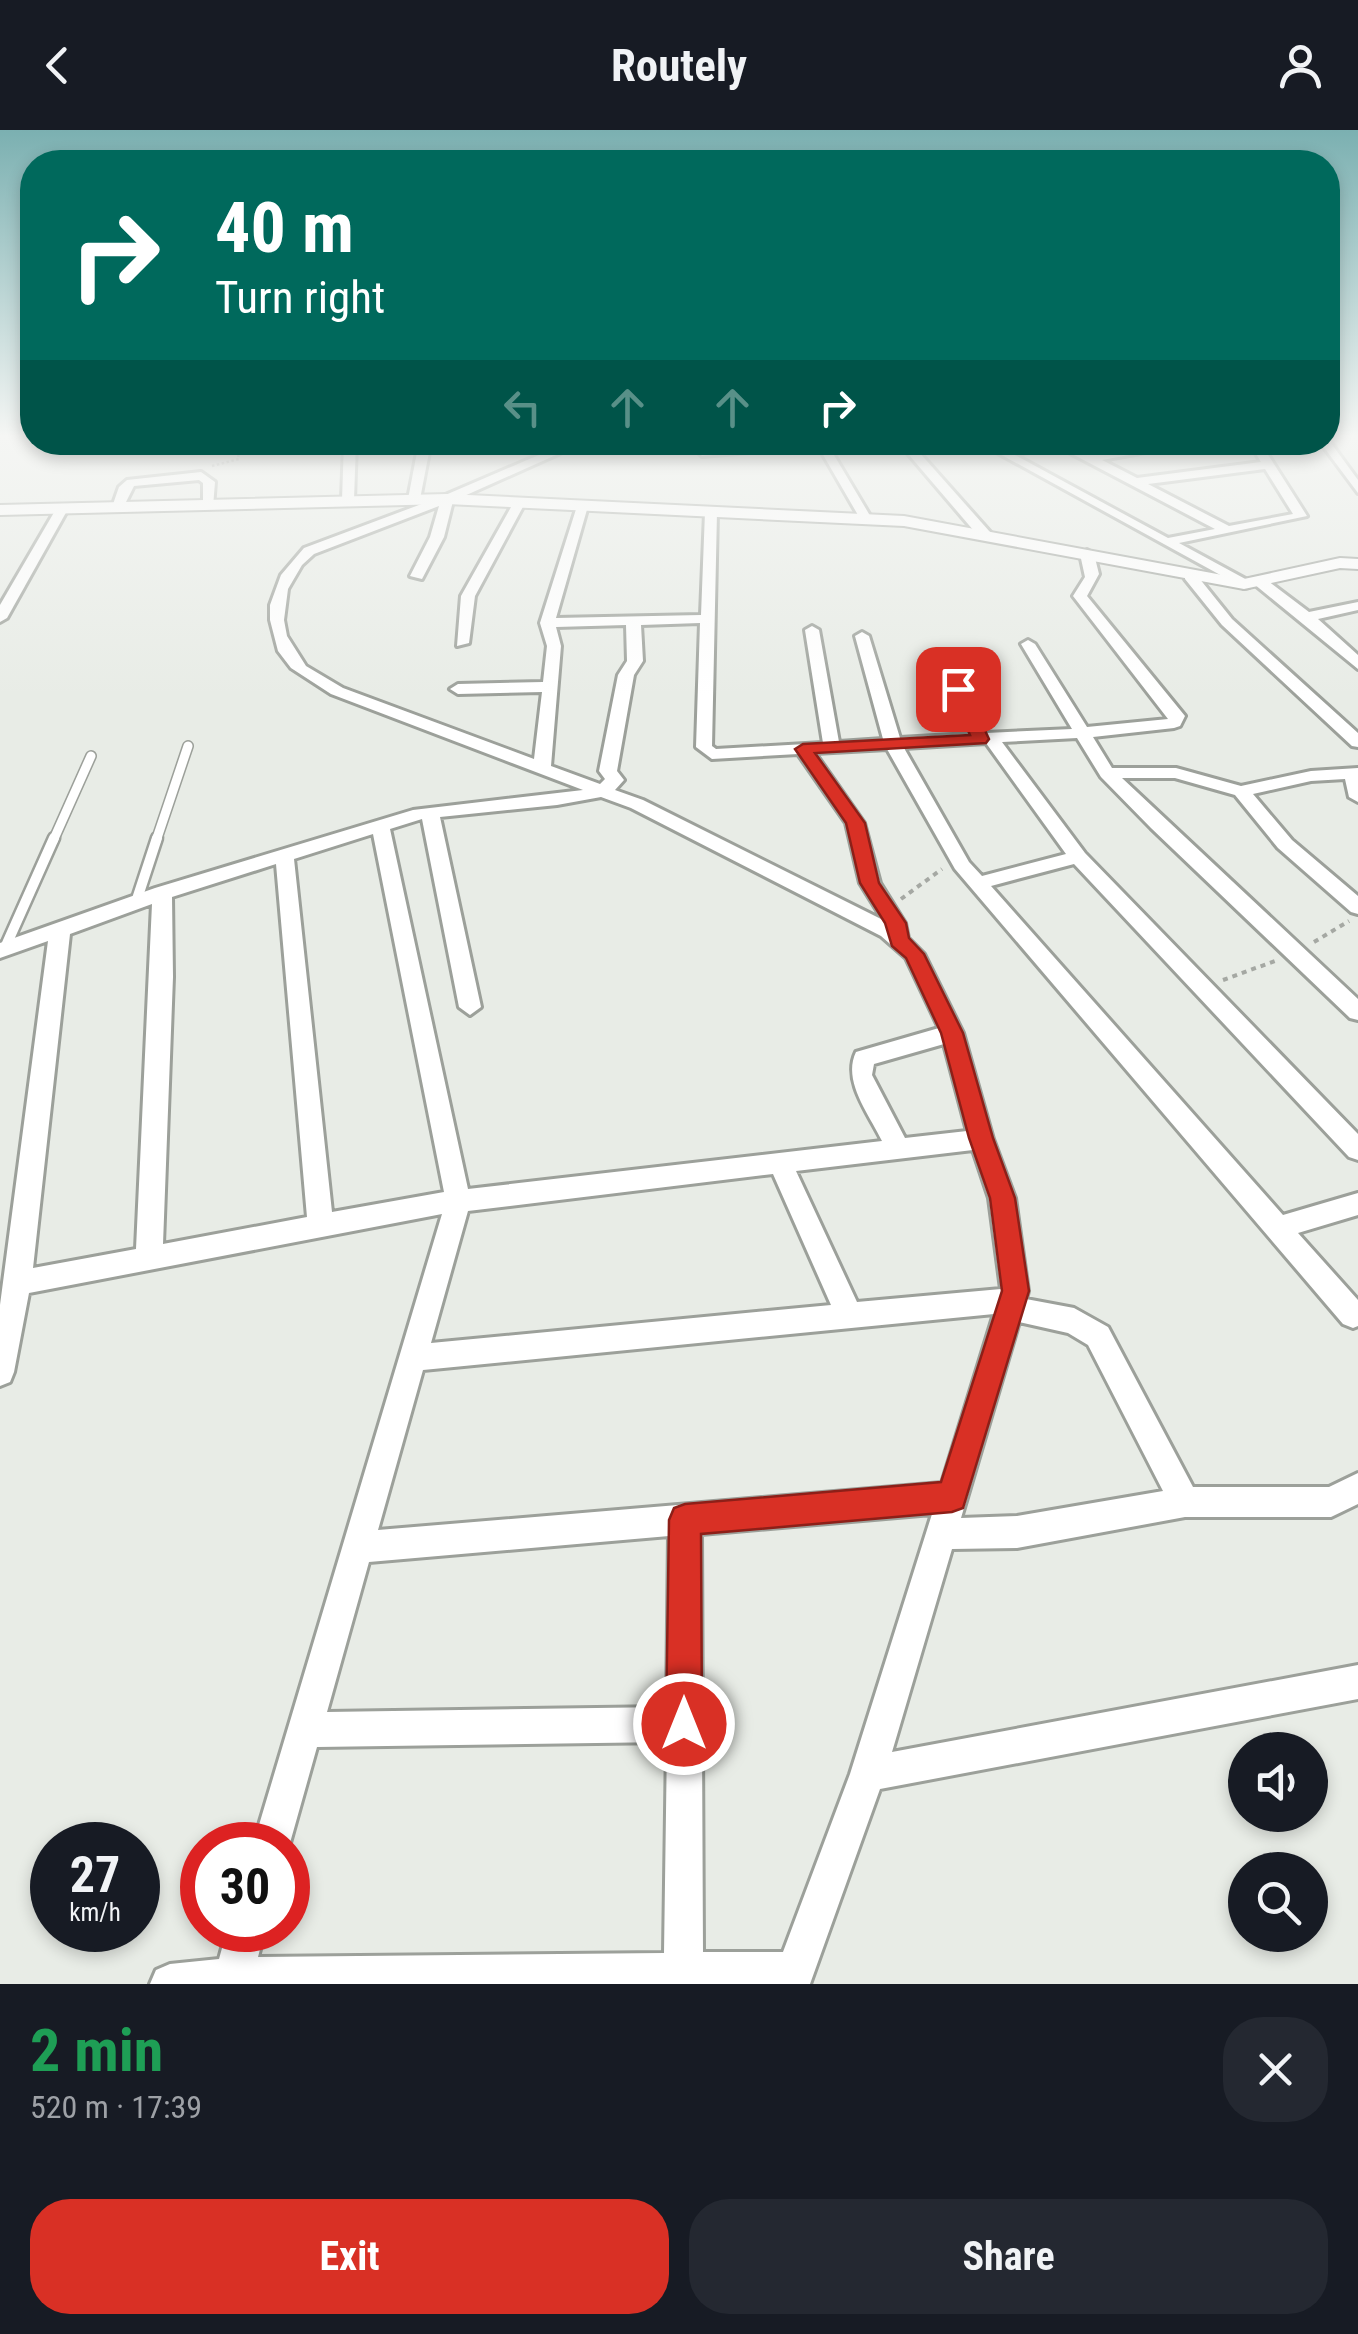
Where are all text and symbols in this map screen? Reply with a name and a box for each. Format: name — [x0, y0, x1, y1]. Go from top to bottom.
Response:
icon: back — [30, 38, 85, 93]
icon: person — [1273, 38, 1328, 93]
text: Routely — [611, 39, 747, 92]
text: 40 m — [215, 187, 354, 269]
icon: right — [50, 190, 180, 320]
text: Turn right — [215, 271, 385, 324]
icon: left — [495, 380, 550, 435]
icon: ahead — [600, 380, 655, 435]
icon: ahead — [705, 380, 760, 435]
icon: right — [810, 380, 865, 435]
pin — [916, 647, 1001, 732]
icon: arrive — [931, 662, 986, 717]
position arrow — [632, 1672, 736, 1776]
map controls — [1228, 1732, 1328, 1952]
button: sound — [1228, 1732, 1328, 1832]
speed limit sign: 30 — [180, 1822, 310, 1952]
text: 27 — [70, 1846, 120, 1904]
button: search — [1228, 1852, 1328, 1952]
text: km/h — [69, 1898, 121, 1927]
text: 2 min — [30, 2015, 163, 2086]
button: close — [1223, 2017, 1328, 2122]
text: 520 m · 17:39 — [30, 2088, 202, 2126]
button: Exit — [30, 2199, 669, 2314]
button: Share — [689, 2199, 1328, 2314]

